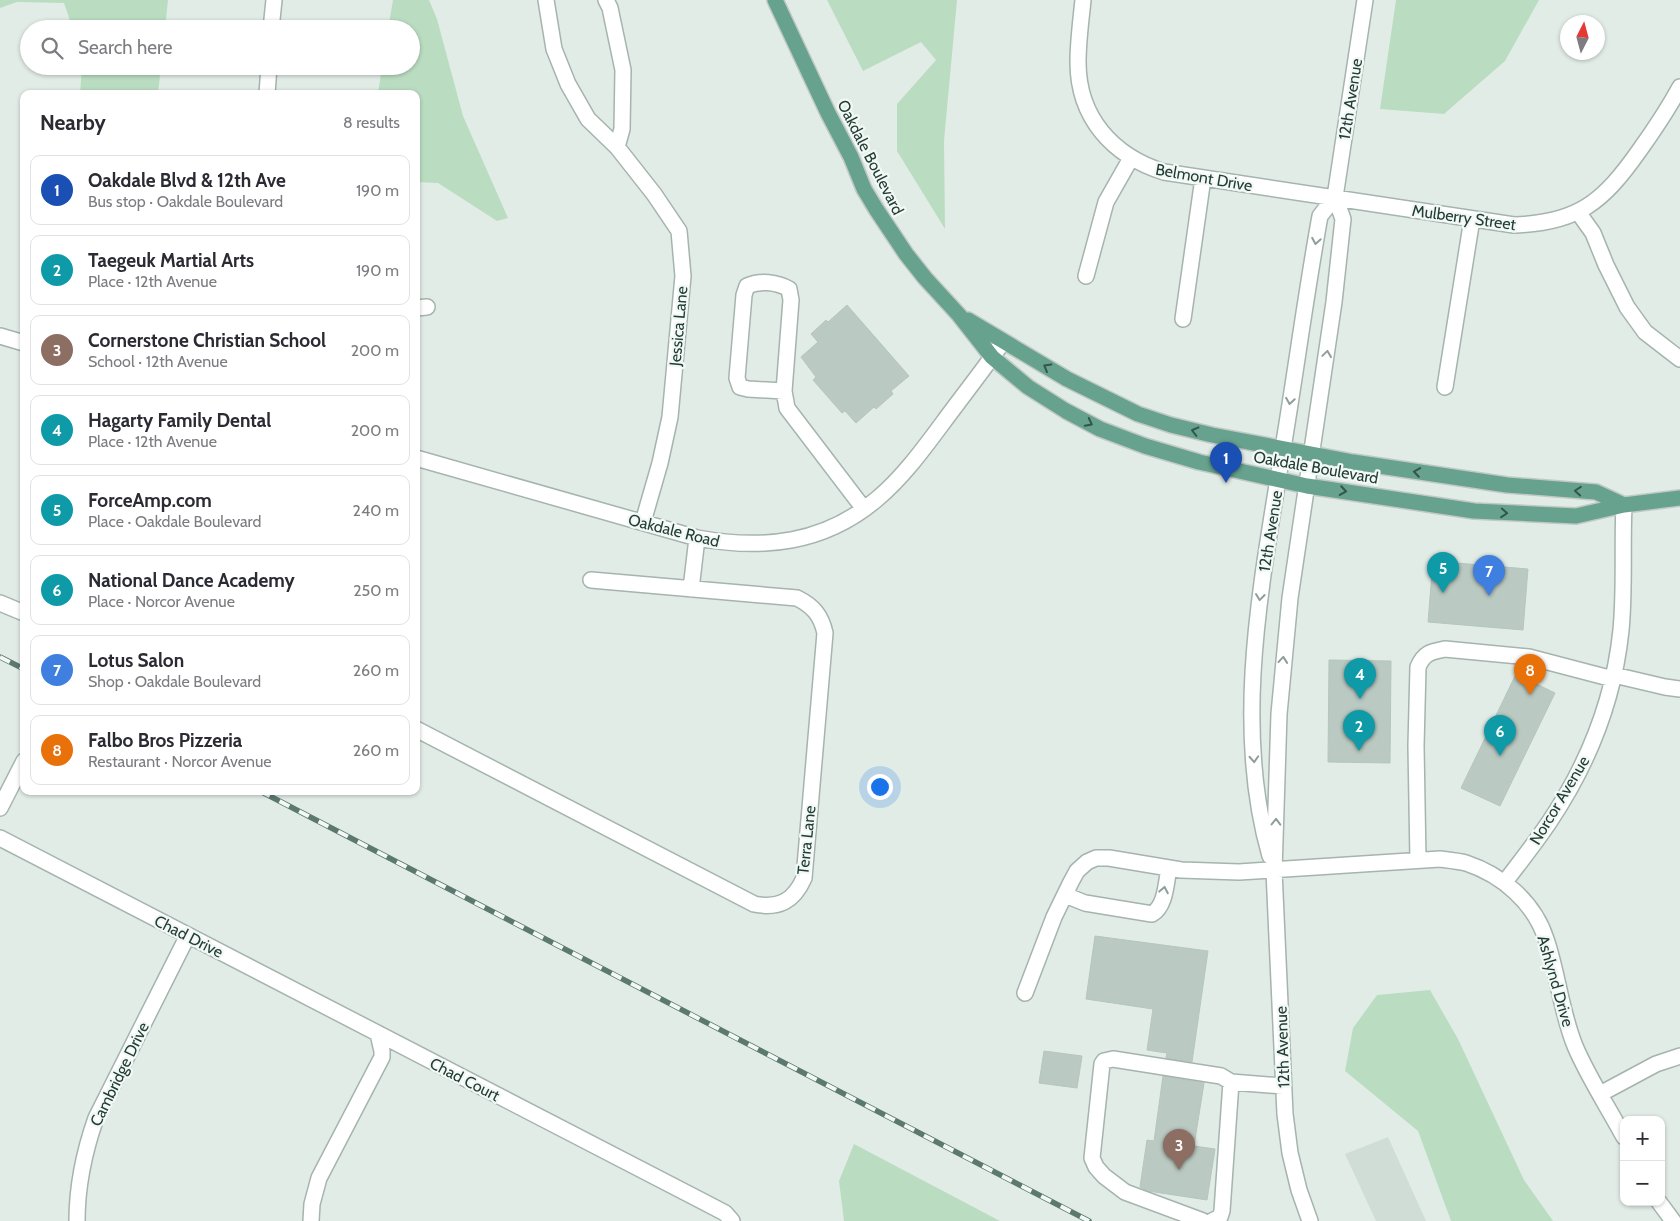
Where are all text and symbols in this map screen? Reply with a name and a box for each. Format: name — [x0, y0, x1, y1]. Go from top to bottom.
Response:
north arrow — [1560, 15, 1605, 60]
search box — [20, 20, 420, 75]
icon: search — [38, 34, 66, 62]
text: Search here — [78, 36, 172, 59]
street label: 12th Avenue — [1335, 57, 1366, 141]
street label: Oakdale Boulevard — [833, 97, 908, 218]
text: Nearby — [40, 110, 106, 135]
text: 8 results — [343, 113, 400, 132]
street label: Belmont Drive — [1154, 160, 1254, 195]
text: Oakdale Blvd & 12th Ave — [88, 169, 286, 192]
text: 1 — [54, 181, 60, 200]
text: 190 m — [356, 181, 399, 200]
text: Bus stop · Oakdale Boulevard — [88, 192, 283, 211]
street label: Mulberry Street — [1411, 201, 1518, 234]
one-way arrow — [1311, 236, 1321, 245]
text: Taegeuk Martial Arts — [88, 249, 254, 272]
text: 2 — [53, 261, 61, 280]
text: 190 m — [356, 261, 399, 280]
text: Place · 12th Avenue — [88, 272, 217, 291]
street label: Jessica Lane — [665, 285, 691, 368]
text: Cornerstone Christian School — [88, 329, 326, 352]
text: 3 — [53, 341, 61, 360]
text: 200 m — [351, 341, 399, 360]
one-way arrow — [1321, 349, 1332, 357]
text: School · 12th Avenue — [88, 352, 228, 371]
one-way arrow — [1043, 364, 1052, 374]
one-way arrow — [1286, 397, 1296, 405]
text: Hagarty Family Dental — [88, 409, 271, 432]
one-way arrow — [1084, 417, 1093, 427]
text: 4 — [52, 421, 62, 440]
text: 200 m — [351, 421, 399, 440]
one-way arrow — [1191, 426, 1200, 437]
text: Place · 12th Avenue — [88, 432, 217, 451]
pin: 1 — [1210, 442, 1242, 483]
street label: Oakdale Boulevard — [1252, 447, 1380, 488]
one-way arrow — [1413, 467, 1421, 477]
one-way arrow — [1339, 486, 1347, 496]
one-way arrow — [1574, 486, 1582, 497]
text: ForceAmp.com — [88, 489, 212, 512]
street label: 12th Avenue — [1255, 489, 1286, 573]
text: 5 — [53, 501, 61, 520]
text: 240 m — [353, 501, 399, 520]
one-way arrow — [1500, 508, 1508, 519]
street label: Oakdale Road — [626, 510, 722, 551]
text: Place · Oakdale Boulevard — [88, 512, 261, 531]
pin: 5 — [1427, 552, 1459, 593]
pin: 7 — [1473, 555, 1505, 596]
text: National Dance Academy — [88, 569, 295, 592]
text: 6 — [53, 581, 62, 600]
text: 250 m — [353, 581, 399, 600]
text: Place · Norcor Avenue — [88, 592, 235, 611]
one-way arrow — [1255, 592, 1265, 601]
text: Lotus Salon — [88, 649, 184, 672]
pin: 8 — [1514, 654, 1546, 695]
one-way arrow — [1278, 655, 1289, 663]
pin: 4 — [1344, 658, 1376, 699]
text: 7 — [53, 661, 61, 680]
text: 260 m — [353, 661, 399, 680]
text: Shop · Oakdale Boulevard — [88, 672, 261, 691]
pin: 2 — [1343, 710, 1375, 751]
pin: 6 — [1484, 715, 1516, 756]
text: Falbo Bros Pizzeria — [88, 729, 242, 752]
text: 8 — [52, 741, 62, 760]
text: 260 m — [353, 741, 399, 760]
text: Restaurant · Norcor Avenue — [88, 752, 272, 771]
street label: Norcor Avenue — [1526, 752, 1593, 848]
one-way arrow — [1249, 755, 1260, 763]
your location — [867, 774, 893, 800]
street label: Terra Lane — [793, 804, 820, 876]
one-way arrow — [1270, 818, 1281, 826]
one-way arrow — [1158, 885, 1169, 894]
street label: Chad Drive — [151, 911, 226, 962]
street label: Ashlynd Drive — [1533, 933, 1578, 1029]
street label: 12th Avenue — [1272, 1006, 1293, 1088]
street label: Cambridge Drive — [86, 1019, 153, 1129]
street label: Chad Court — [427, 1054, 503, 1105]
map controls — [1620, 1116, 1665, 1206]
button: + — [1620, 1116, 1665, 1161]
pin: 3 — [1163, 1129, 1195, 1170]
button: − — [1620, 1161, 1665, 1206]

